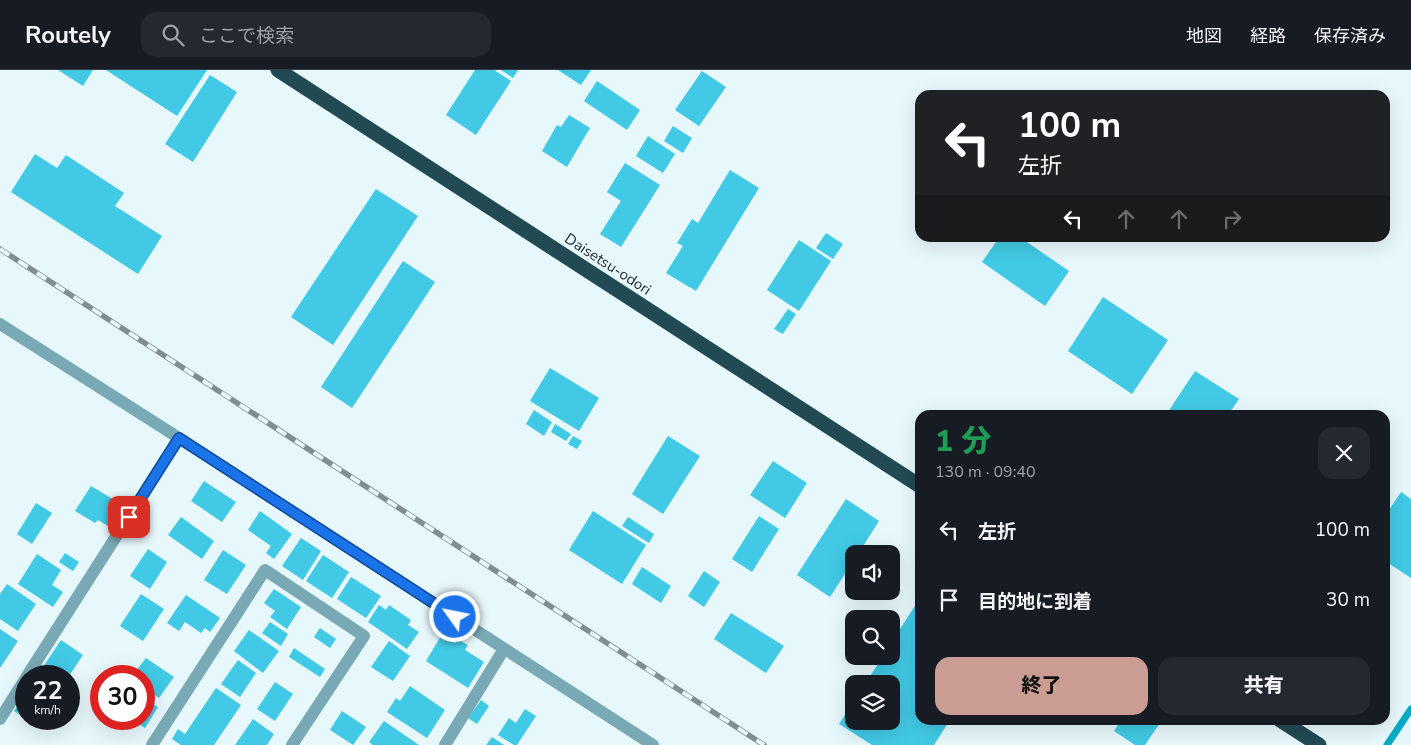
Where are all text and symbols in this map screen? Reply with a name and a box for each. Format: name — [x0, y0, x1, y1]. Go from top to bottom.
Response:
search box — [141, 12, 491, 57]
text: Routely — [25, 19, 111, 51]
icon: search — [159, 21, 187, 49]
text: ここで検索 — [199, 23, 294, 49]
text: 地図 — [1186, 24, 1222, 48]
text: 経路 — [1250, 24, 1286, 48]
text: 保存済み — [1314, 24, 1386, 48]
text: 100 m — [1018, 102, 1121, 149]
icon: left — [935, 110, 1000, 175]
text: 左折 — [1018, 151, 1062, 181]
icon: left — [1059, 205, 1087, 233]
icon: ahead — [1112, 205, 1140, 233]
icon: ahead — [1165, 205, 1193, 233]
icon: right — [1218, 205, 1246, 233]
street label: Daisetsu-odori — [561, 229, 655, 299]
text: 1 分 — [935, 421, 991, 462]
button: close — [1318, 427, 1370, 479]
text: 130 m · 09:40 — [935, 461, 1036, 483]
pin — [108, 496, 150, 538]
icon: arrive — [115, 503, 143, 531]
icon: left — [935, 516, 963, 544]
text: 100 m — [1315, 517, 1370, 543]
text: 左折 — [978, 519, 1016, 545]
map controls — [845, 545, 900, 730]
button: sound — [845, 545, 900, 600]
icon: arrive — [935, 586, 963, 614]
text: 30 m — [1326, 587, 1370, 613]
text: 目的地に到着 — [978, 589, 1092, 615]
position arrow — [428, 590, 480, 642]
button: search — [845, 610, 900, 665]
button: 終了 — [935, 657, 1148, 715]
button: 共有 — [1158, 657, 1370, 715]
speed limit sign: 30 — [90, 665, 155, 730]
text: 22 — [32, 674, 63, 708]
button: layers — [845, 675, 900, 730]
text: km/h — [34, 702, 61, 718]

